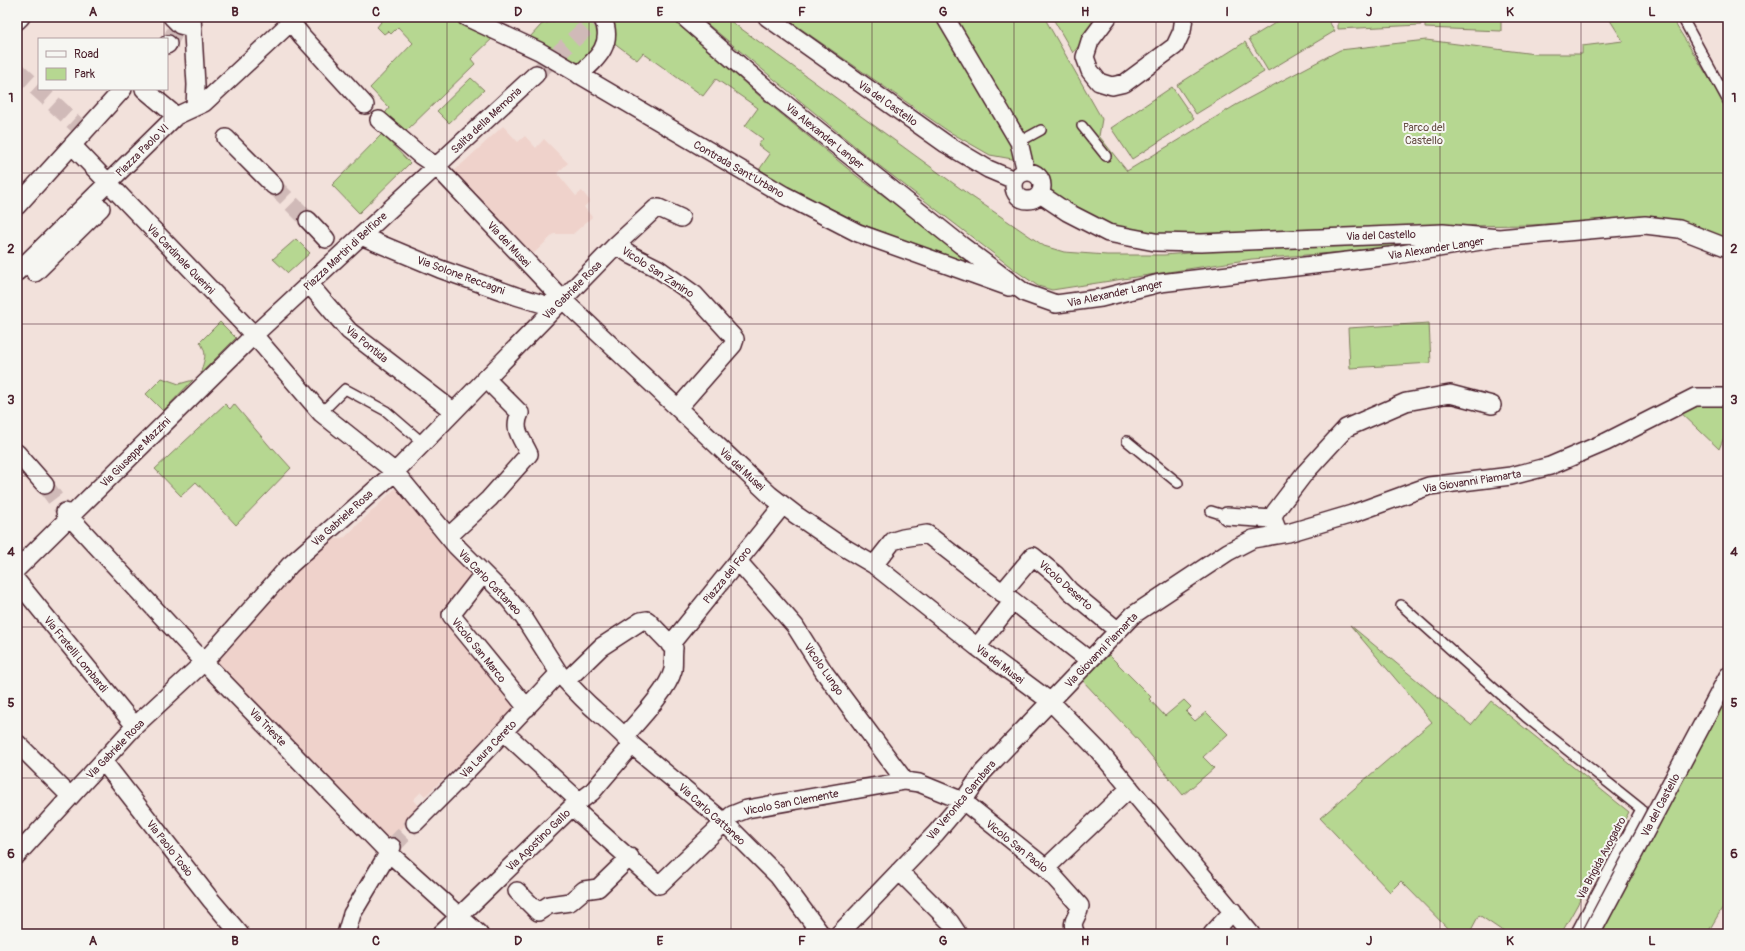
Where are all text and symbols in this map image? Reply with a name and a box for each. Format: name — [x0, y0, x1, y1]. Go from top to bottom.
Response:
text: A — [89, 4, 98, 20]
text: B — [231, 4, 239, 20]
text: C — [372, 4, 380, 20]
text: D — [514, 4, 522, 20]
text: E — [657, 4, 664, 20]
text: F — [798, 4, 806, 20]
text: G — [939, 4, 948, 20]
text: H — [1081, 4, 1089, 20]
text: I — [1225, 4, 1229, 20]
text: J — [1366, 4, 1372, 20]
text: K — [1506, 4, 1514, 20]
text: L — [1648, 4, 1656, 20]
legend — [38, 38, 168, 90]
text: Road — [74, 47, 99, 62]
text: Park — [74, 67, 95, 82]
street label: Via del Castello — [855, 78, 920, 129]
street label: Salita della Memoria — [448, 84, 524, 156]
text: 1 — [8, 90, 14, 106]
text: 1 — [1731, 90, 1737, 106]
street label: Via Alexander Langer — [783, 101, 867, 172]
street label: Piazza Paolo VI — [113, 121, 171, 179]
park label: Parco del Castello — [1403, 121, 1445, 147]
street label: Contrada Sant'Urbano — [691, 138, 787, 201]
street label: Piazza Martiri di Belfiore — [301, 209, 390, 293]
street label: Via dei Musei — [484, 219, 533, 270]
street label: Via Cardinale Querini — [144, 222, 217, 297]
street label: Via del Castello — [1346, 228, 1416, 243]
street label: Via Alexander Langer — [1387, 234, 1485, 263]
text: 2 — [7, 241, 15, 257]
text: 2 — [1730, 241, 1738, 257]
street label: Vicolo San Zanino — [619, 244, 696, 301]
street label: Via Solone Reccagni — [415, 254, 507, 297]
street label: Via Gabriele Rosa — [540, 258, 604, 322]
street label: Via Alexander Langer — [1066, 277, 1164, 310]
street label: Via Pontida — [343, 323, 391, 365]
text: 3 — [7, 392, 15, 408]
text: 3 — [1730, 392, 1738, 408]
street label: Via Giuseppe Mazzini — [98, 415, 173, 490]
street label: Via dei Musei — [716, 445, 767, 494]
street label: Via Giovanni Piamarta — [1422, 467, 1522, 496]
street label: Via Gabriele Rosa — [309, 487, 376, 549]
text: 4 — [7, 544, 15, 560]
street label: Piazza del Foro — [700, 544, 754, 606]
text: 4 — [1730, 544, 1738, 560]
street label: Via Carlo Cattaneo — [455, 547, 524, 618]
street label: Vicolo Deserto — [1036, 558, 1095, 613]
street label: Via Giovanni Piamarta — [1062, 610, 1141, 691]
street label: Via Fratelli Lombardi — [41, 614, 110, 695]
street label: Vicolo San Marco — [449, 615, 509, 685]
street label: Vicolo Lungo — [801, 641, 846, 698]
street label: Via dei Musei — [973, 642, 1026, 687]
text: 5 — [7, 695, 15, 711]
text: 5 — [1730, 695, 1738, 711]
street label: Via Trieste — [246, 706, 289, 750]
street label: Via Gabriele Rosa — [84, 717, 147, 782]
street label: Via Laura Cereto — [457, 718, 519, 781]
street label: Via Veronica Gambara — [924, 758, 999, 843]
street label: Via del Castello — [1638, 771, 1683, 839]
street label: Via Carlo Cattaneo — [676, 781, 748, 848]
street label: Vicolo San Clemente — [743, 787, 840, 818]
street label: Via Agostino Gallo — [504, 806, 573, 874]
street label: Via Brigida Avogadro — [1574, 815, 1629, 902]
street label: Vicolo San Paolo — [983, 817, 1050, 875]
street label: Via Paolo Tosio — [144, 818, 196, 879]
text: 6 — [7, 846, 15, 862]
text: 6 — [1730, 846, 1738, 862]
text: A — [89, 933, 98, 949]
text: B — [231, 933, 239, 949]
text: C — [372, 933, 380, 949]
text: D — [514, 933, 522, 949]
text: E — [657, 933, 664, 949]
text: F — [798, 933, 806, 949]
text: G — [939, 933, 948, 949]
text: H — [1081, 933, 1089, 949]
text: I — [1225, 933, 1229, 949]
text: J — [1366, 933, 1372, 949]
text: K — [1506, 933, 1514, 949]
text: L — [1648, 933, 1656, 949]

